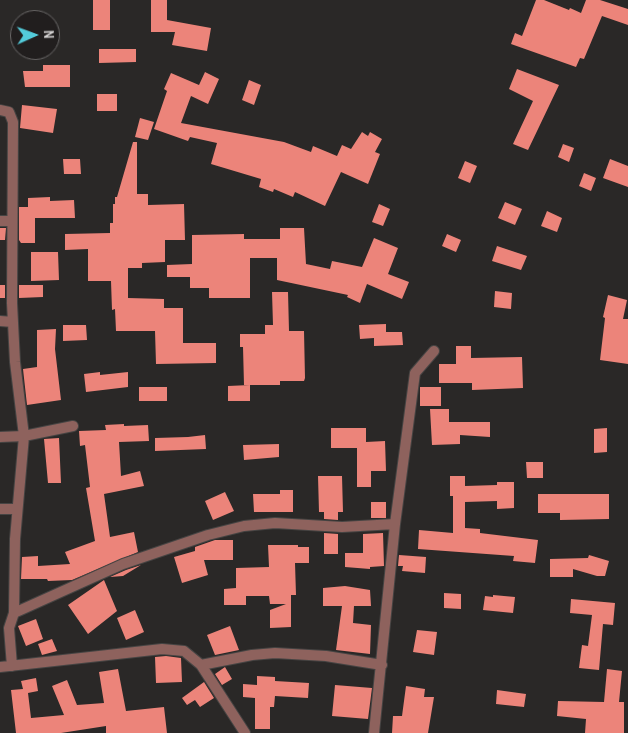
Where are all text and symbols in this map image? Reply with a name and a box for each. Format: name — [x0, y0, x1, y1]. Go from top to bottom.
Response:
north arrow — [10, 10, 60, 60]
text: N — [40, 30, 58, 39]

